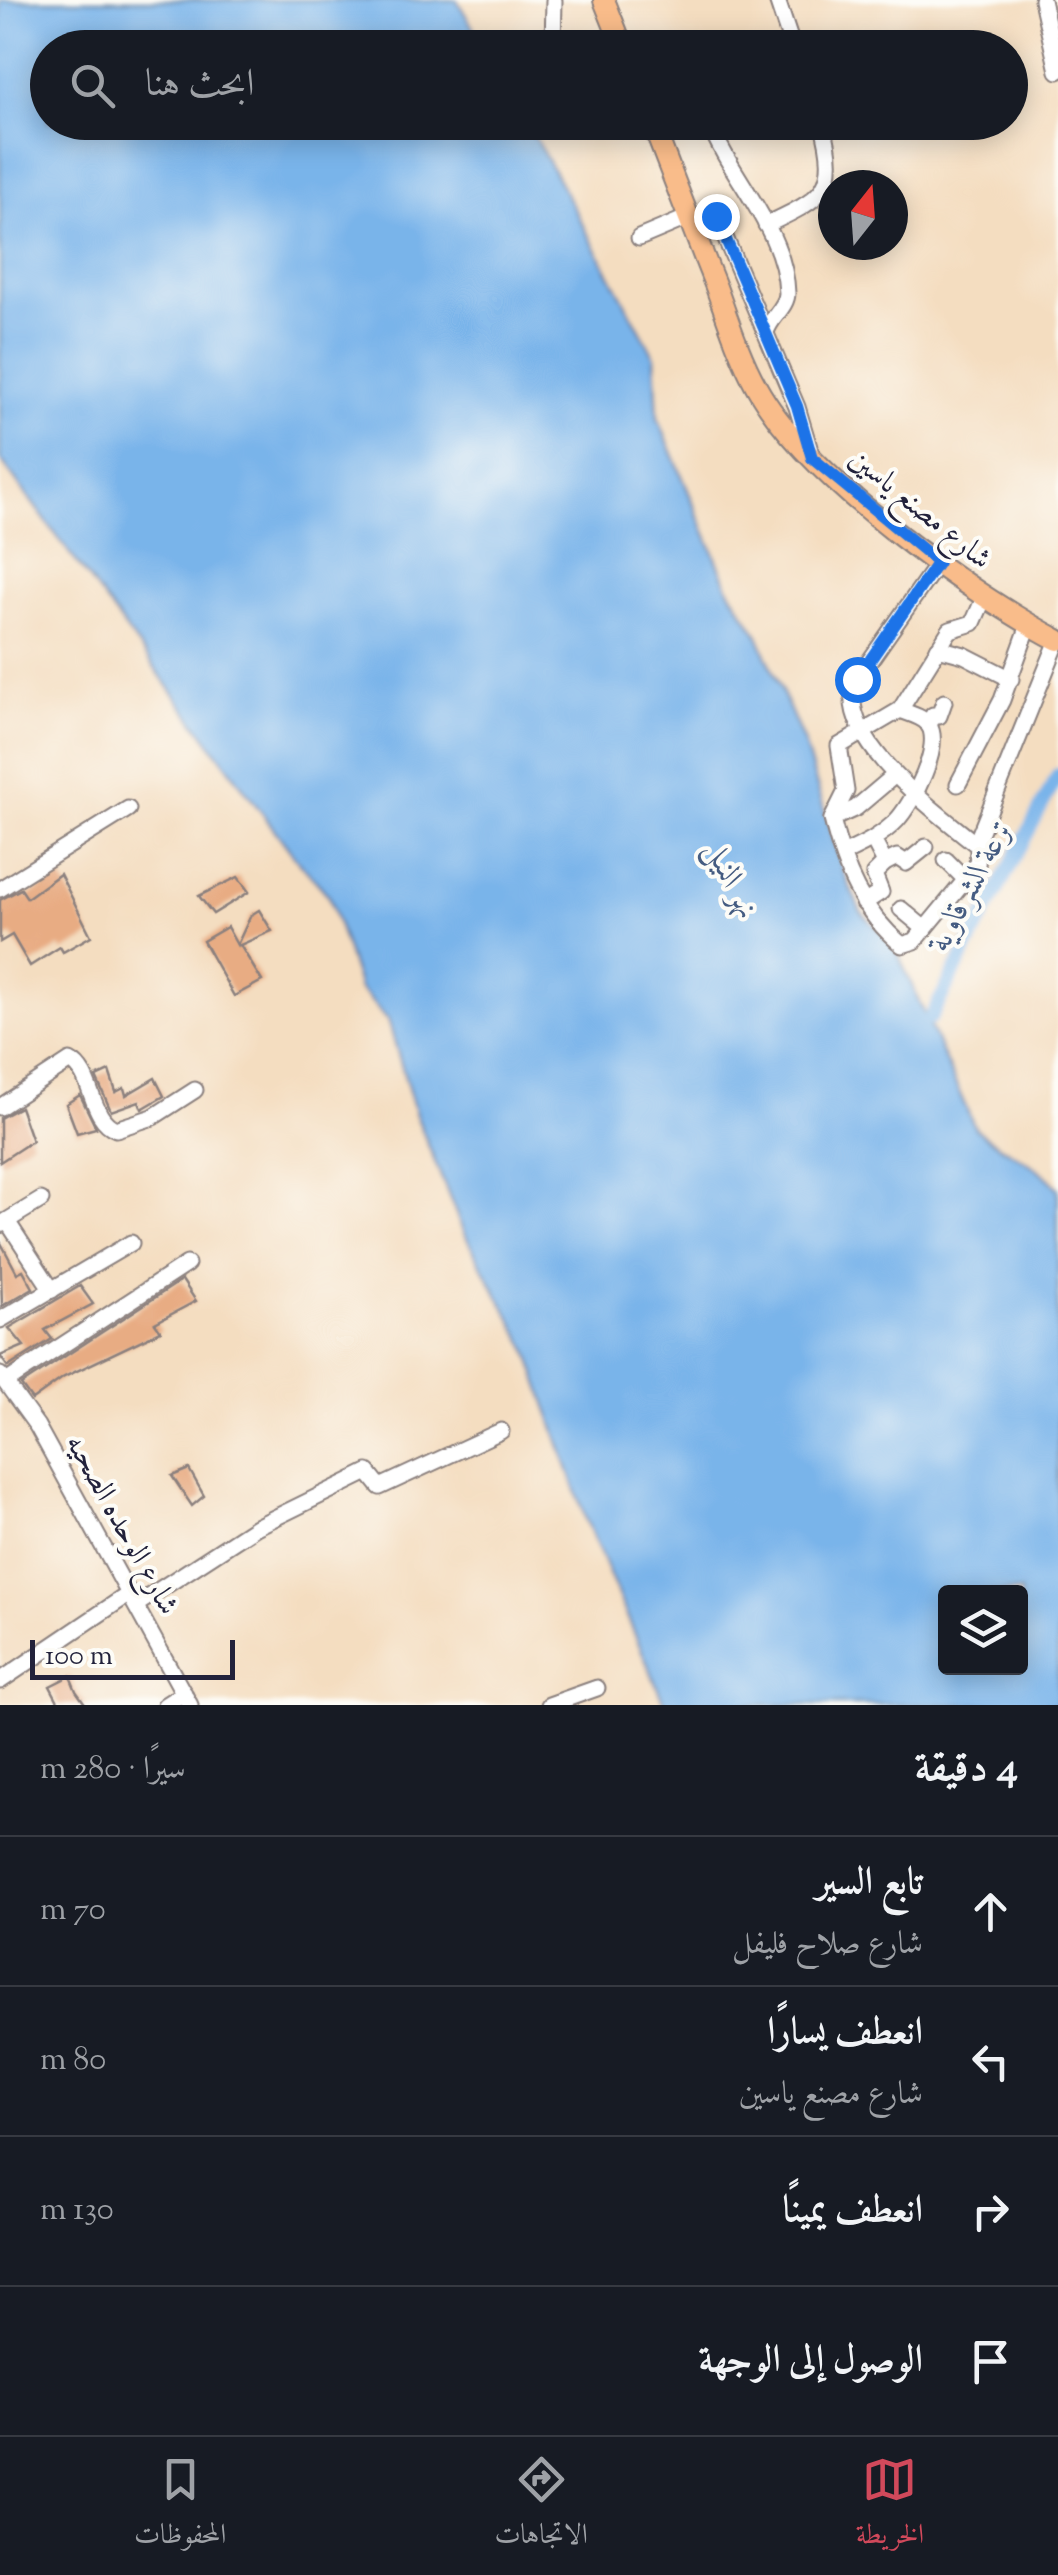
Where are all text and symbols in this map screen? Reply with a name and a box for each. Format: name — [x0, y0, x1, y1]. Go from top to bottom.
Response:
search box — [30, 30, 1028, 140]
icon: search — [65, 58, 120, 113]
text: ابحث هنا — [145, 59, 254, 113]
north arrow — [818, 170, 908, 260]
route end — [694, 194, 740, 240]
street label: شارع مصنع ياسين — [837, 439, 1000, 583]
route start — [835, 657, 881, 703]
water label: ترعة الشرقاوية — [917, 811, 1027, 963]
water label: نهر النيل — [691, 833, 770, 928]
street label: شارع الوحده الصحيه — [52, 1427, 188, 1624]
map controls — [938, 1585, 1028, 1675]
button: layers — [938, 1585, 1028, 1675]
scale bar — [30, 1635, 235, 1680]
text: 100 m — [45, 1637, 113, 1677]
text: 4 دقيقة — [915, 1740, 1018, 1800]
text: سيرًا · 280 m — [40, 1747, 186, 1793]
text: تابع السير — [816, 1857, 923, 1911]
icon: ahead — [963, 1884, 1018, 1939]
text: 70 m — [40, 1888, 106, 1934]
text: شارع صلاح فليفل — [732, 1922, 923, 1968]
text: انعطف يسارًا — [767, 2007, 923, 2061]
icon: left — [963, 2034, 1018, 2089]
text: 80 m — [40, 2038, 106, 2084]
text: شارع مصنع ياسين — [739, 2072, 923, 2118]
icon: right — [963, 2184, 1018, 2239]
text: انعطف يمينًا — [783, 2185, 923, 2239]
text: 130 m — [40, 2188, 114, 2234]
icon: arrive — [963, 2334, 1018, 2389]
text: الوصول إلى الوجهة — [699, 2335, 923, 2389]
tab: المحفوظات — [134, 2452, 226, 2561]
tab: الاتجاهات — [494, 2452, 588, 2561]
tab: الخريطة — [856, 2452, 924, 2561]

